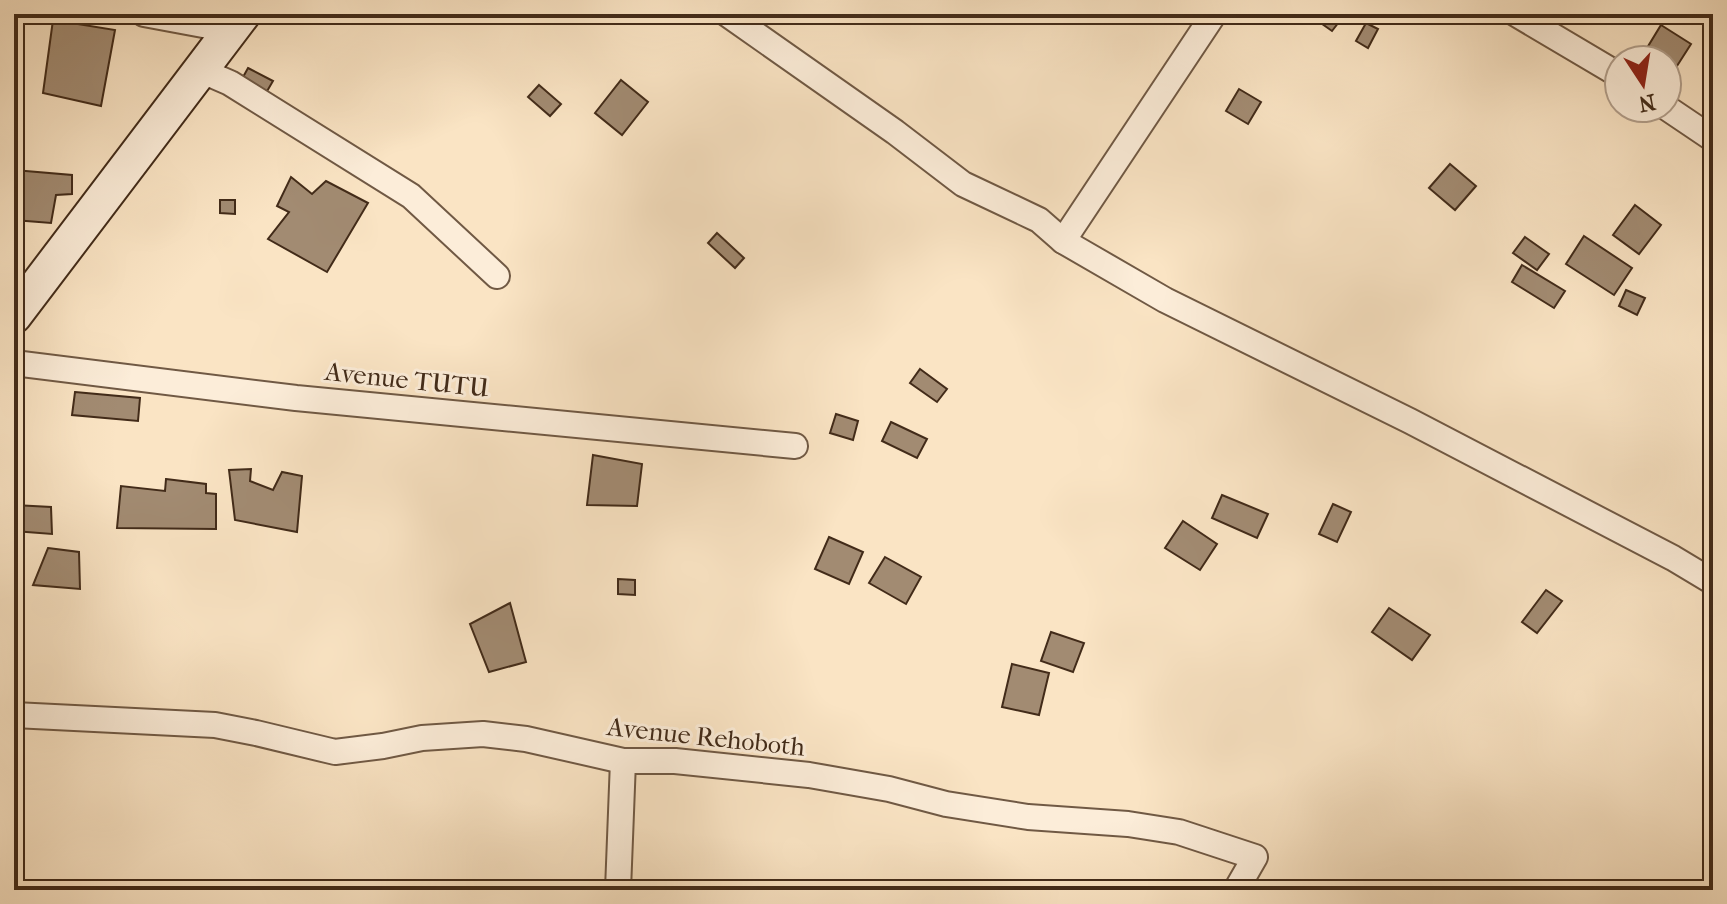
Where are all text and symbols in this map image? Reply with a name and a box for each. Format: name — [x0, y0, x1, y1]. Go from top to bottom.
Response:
north arrow — [1603, 44, 1683, 124]
text: N — [1636, 88, 1658, 117]
street label: Avenue TUTU — [322, 356, 491, 404]
street label: Avenue Rehoboth — [604, 711, 807, 763]

